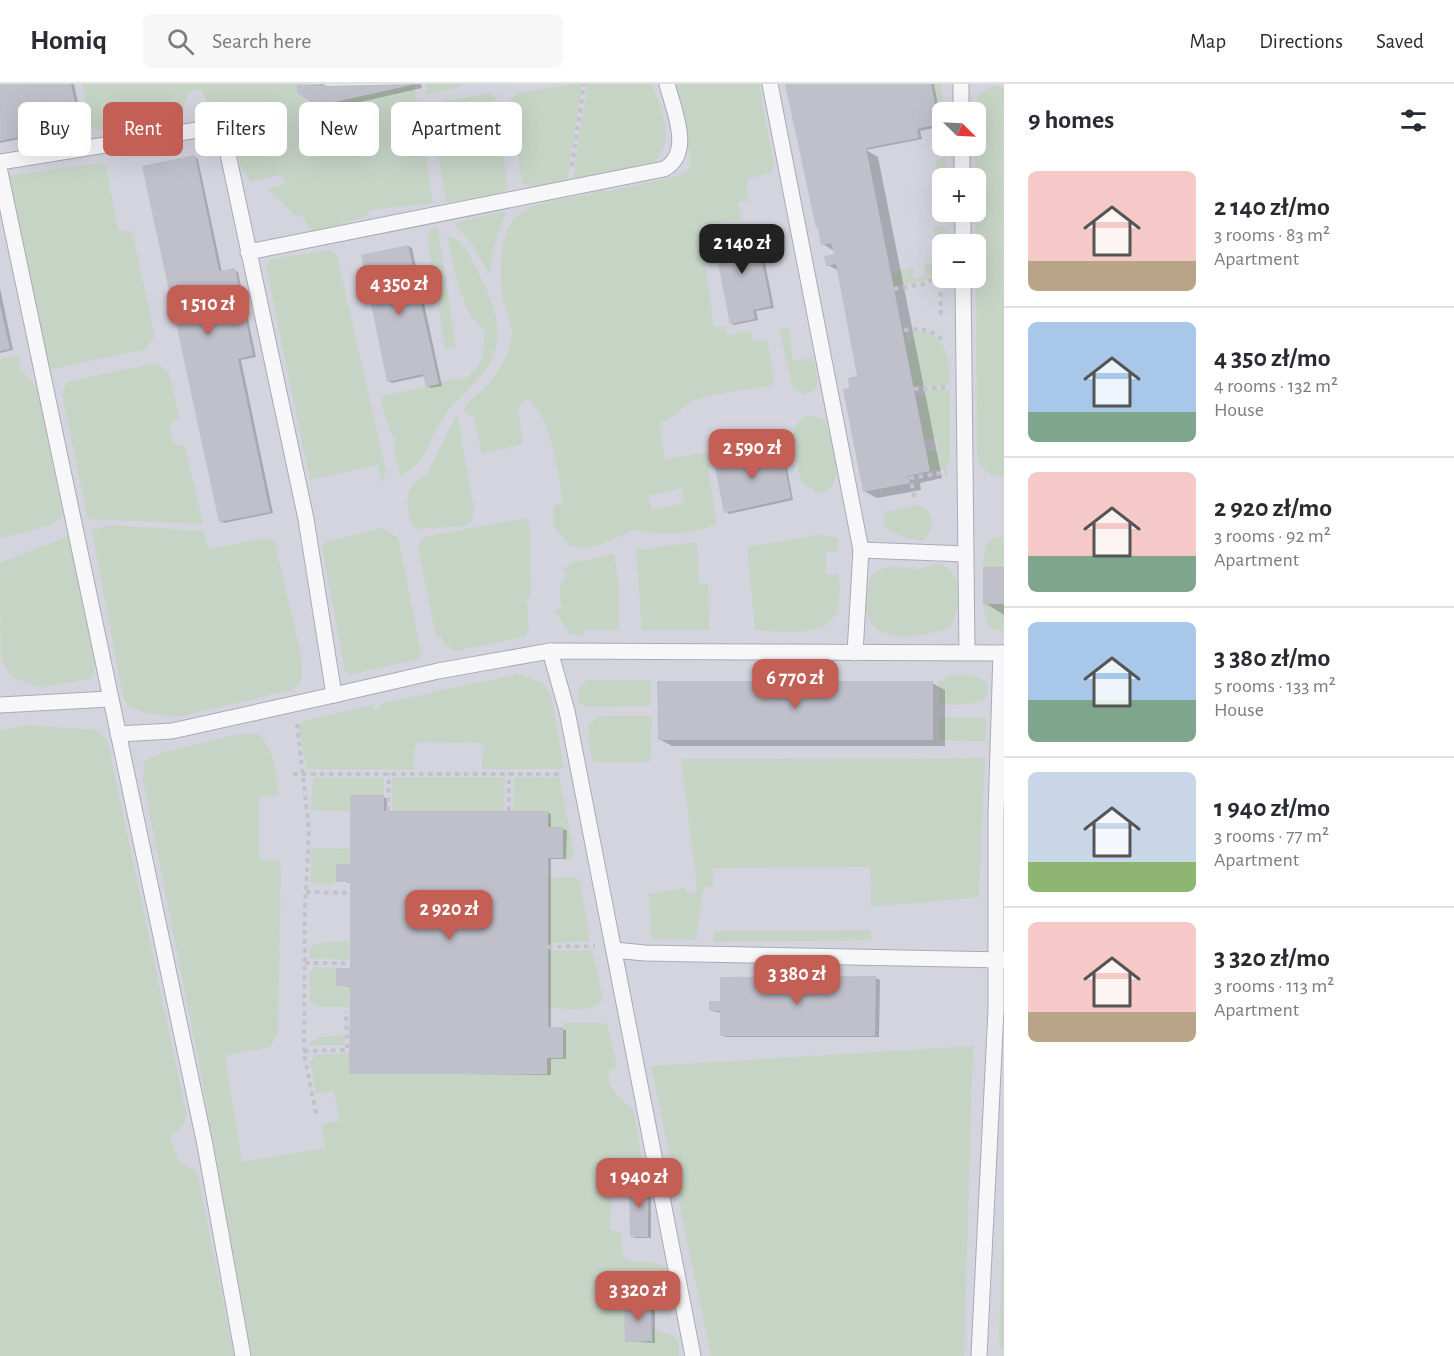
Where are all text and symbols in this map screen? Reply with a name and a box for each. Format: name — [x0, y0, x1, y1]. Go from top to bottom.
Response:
search box — [143, 14, 563, 68]
icon: search — [164, 25, 197, 58]
text: Homiq — [30, 27, 107, 55]
text: Search here — [212, 30, 312, 52]
text: Map — [1190, 31, 1226, 52]
text: Directions — [1259, 31, 1343, 52]
text: Saved — [1376, 31, 1424, 52]
chip: Buy — [18, 102, 91, 156]
chip: Rent — [103, 102, 183, 156]
chip: Filters — [195, 102, 287, 156]
chip: New — [299, 102, 379, 156]
chip: Apartment — [391, 102, 522, 156]
north arrow — [932, 102, 986, 156]
map controls — [932, 102, 986, 288]
icon: filters — [1397, 104, 1430, 137]
text: 9 homes — [1028, 107, 1114, 133]
button: + — [932, 168, 986, 222]
text: 2 140 zł/mo — [1214, 194, 1330, 220]
icon: home — [1076, 195, 1148, 267]
pin: 2 140 zł — [680, 224, 804, 275]
text: 3 rooms · 83 m² — [1214, 225, 1330, 245]
text: 2 140 zł — [713, 233, 771, 253]
button: − — [932, 234, 986, 288]
text: Apartment — [1214, 249, 1299, 269]
pin: 4 350 zł — [337, 265, 461, 316]
text: 4 350 zł — [370, 274, 428, 294]
pin: 1 510 zł — [146, 285, 270, 336]
text: 1 510 zł — [181, 294, 235, 314]
text: 4 350 zł/mo — [1214, 345, 1331, 371]
icon: home — [1076, 346, 1148, 418]
text: 4 rooms · 132 m² — [1214, 376, 1338, 396]
text: House — [1214, 400, 1264, 420]
pin: 2 590 zł — [690, 429, 814, 480]
text: 2 590 zł — [723, 438, 781, 458]
text: 2 920 zł/mo — [1214, 495, 1332, 521]
icon: home — [1076, 496, 1148, 568]
text: 3 rooms · 92 m² — [1214, 526, 1331, 546]
text: Apartment — [1214, 550, 1299, 570]
text: 3 380 zł/mo — [1214, 645, 1330, 671]
icon: home — [1076, 646, 1148, 718]
pin: 6 770 zł — [733, 659, 857, 710]
text: 6 770 zł — [766, 668, 824, 688]
text: 5 rooms · 133 m² — [1214, 676, 1336, 696]
text: House — [1214, 700, 1264, 720]
text: 1 940 zł/mo — [1214, 795, 1330, 821]
icon: home — [1076, 796, 1148, 868]
text: 3 rooms · 77 m² — [1214, 826, 1329, 846]
text: Apartment — [1214, 850, 1299, 870]
pin: 2 920 zł — [387, 890, 511, 941]
text: 2 920 zł — [419, 899, 479, 919]
text: 3 320 zł/mo — [1214, 945, 1330, 971]
icon: home — [1076, 946, 1148, 1018]
pin: 3 380 zł — [735, 955, 859, 1006]
text: 3 380 zł — [768, 964, 826, 984]
text: 3 rooms · 113 m² — [1214, 976, 1334, 996]
text: Apartment — [1214, 1000, 1299, 1020]
pin: 1 940 zł — [577, 1158, 701, 1209]
text: 1 940 zł — [610, 1167, 668, 1187]
pin: 3 320 zł — [576, 1271, 700, 1322]
text: 3 320 zł — [609, 1280, 667, 1300]

